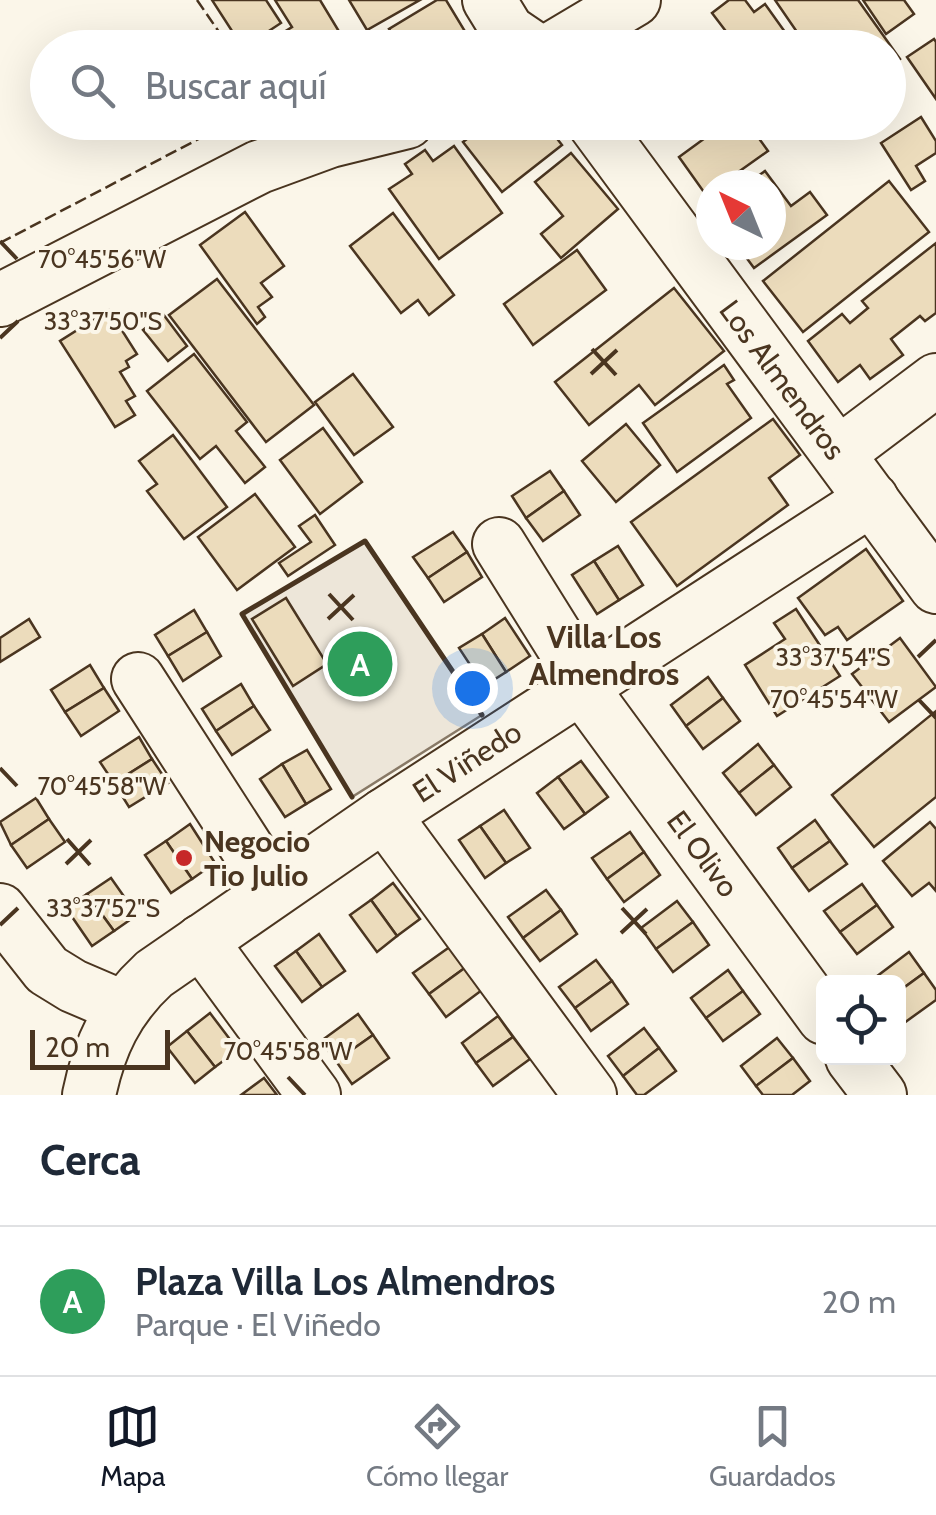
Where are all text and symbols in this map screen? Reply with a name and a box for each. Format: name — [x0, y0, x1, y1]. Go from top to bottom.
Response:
search box — [30, 30, 906, 140]
icon: search — [65, 58, 120, 113]
text: Buscar aquí — [145, 62, 327, 109]
north arrow — [696, 170, 786, 260]
text: 70°45'56"W — [38, 244, 166, 274]
street label: Los Almendros — [712, 293, 854, 467]
text: 33°37'50"S — [44, 306, 162, 336]
district label: Villa Los Almendros — [529, 617, 679, 693]
pin: A — [328, 626, 392, 702]
text: 33°37'54"S — [775, 642, 891, 672]
your location — [447, 663, 498, 714]
text: 70°45'54"W — [770, 684, 898, 714]
street label: El Viñedo — [406, 713, 528, 810]
text: 70°45'58"W — [37, 771, 167, 801]
street label: El Olivo — [660, 803, 747, 904]
place label: Negocio Tio Julio — [204, 823, 310, 894]
marker: Negocio Tio Julio — [173, 847, 195, 869]
text: 33°37'52"S — [46, 893, 160, 923]
map controls — [816, 975, 906, 1065]
button: locate — [816, 975, 906, 1065]
scale bar — [30, 1025, 170, 1070]
text: 20 m — [45, 1030, 110, 1064]
text: 70°45'58"W — [223, 1036, 353, 1066]
text: Cerca — [40, 1134, 140, 1186]
text: Plaza Villa Los Almendros — [135, 1258, 555, 1305]
text: A — [62, 1282, 83, 1321]
text: 20 m — [822, 1282, 896, 1321]
text: Parque · El Viñedo — [135, 1305, 381, 1344]
tab: Mapa — [100, 1399, 165, 1493]
tab: Cómo llegar — [366, 1399, 508, 1493]
tab: Guardados — [709, 1399, 836, 1493]

